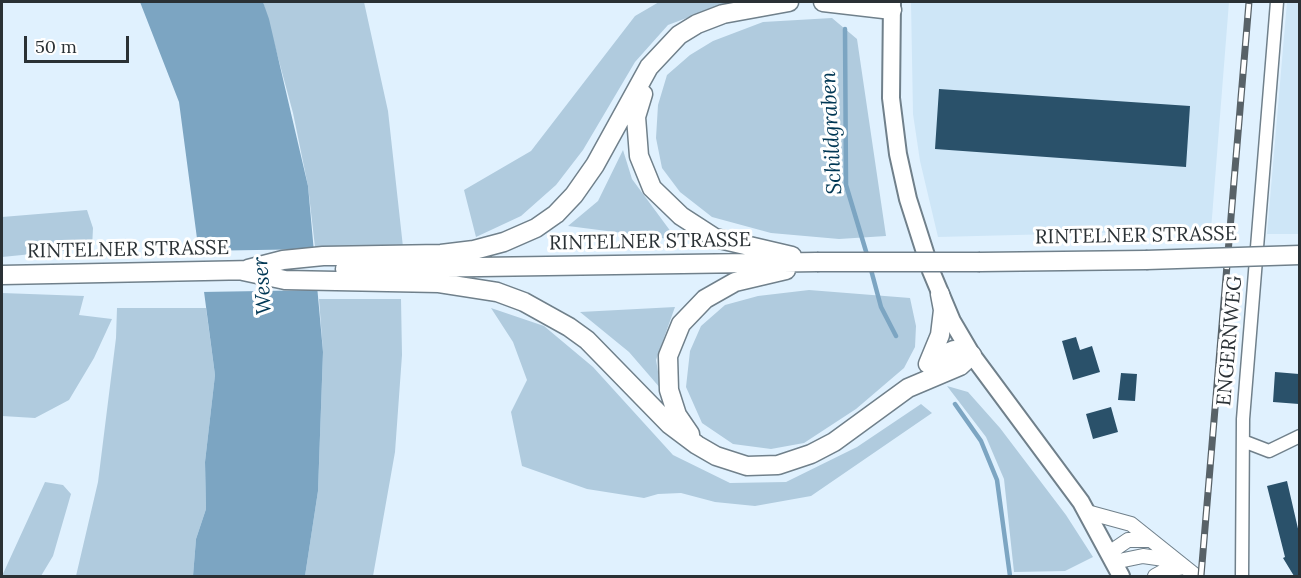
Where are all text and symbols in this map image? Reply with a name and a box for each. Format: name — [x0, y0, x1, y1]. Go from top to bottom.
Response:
scale bar — [27, 24, 132, 62]
text: 50 m — [35, 35, 77, 58]
water label: Schildgraben — [816, 71, 848, 195]
street label: RINTELNER STRASSE — [1035, 222, 1237, 250]
street label: RINTELNER STRASSE — [549, 228, 751, 256]
street label: RINTELNER STRASSE — [27, 236, 229, 264]
water label: Weser — [248, 256, 278, 316]
street label: ENGERNWEG — [1212, 275, 1248, 407]

